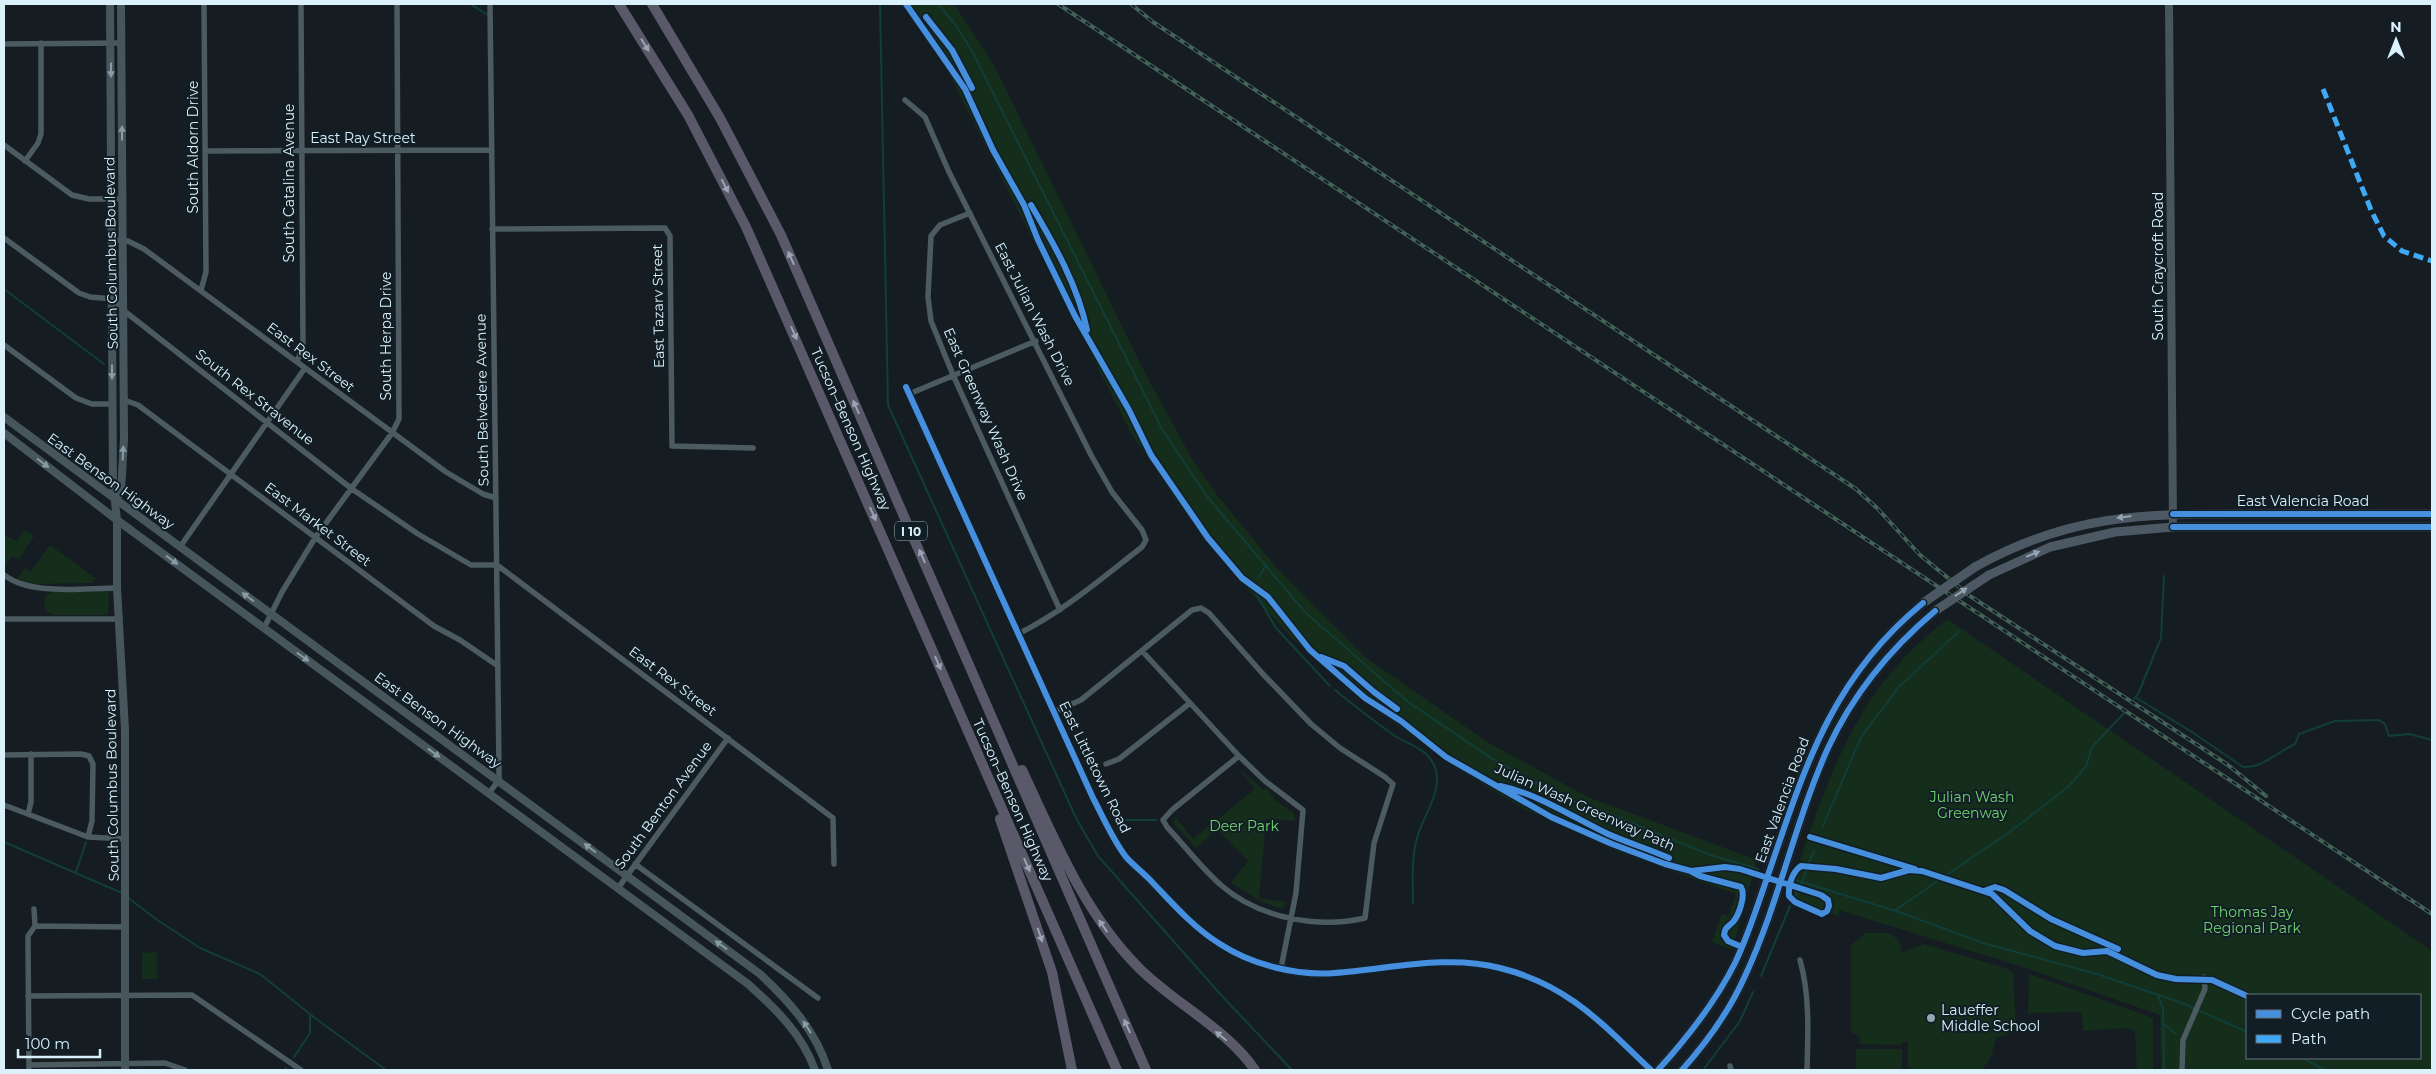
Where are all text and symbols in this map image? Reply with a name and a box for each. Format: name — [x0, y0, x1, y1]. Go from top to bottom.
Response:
north arrow — [2371, 15, 2421, 65]
text: N — [2390, 18, 2402, 36]
one-way arrow — [641, 38, 650, 51]
one-way arrow — [107, 62, 115, 78]
street label: South Aldorn Drive — [184, 81, 202, 214]
street label: South Catalina Avenue — [280, 103, 298, 263]
one-way arrow — [118, 125, 126, 141]
street label: East Ray Street — [310, 129, 416, 147]
street label: South Columbus Boulevard — [100, 156, 122, 350]
one-way arrow — [721, 179, 729, 193]
street label: South Craycroft Road — [2149, 192, 2167, 340]
street label: East Julian Wash Drive — [991, 239, 1079, 389]
street label: East Tazarv Street — [648, 243, 668, 368]
one-way arrow — [787, 251, 795, 265]
street label: South Herpa Drive — [377, 272, 395, 401]
street label: South Belvedere Avenue — [471, 314, 493, 486]
street label: East Rex Street — [263, 318, 359, 396]
street label: East Greenway Wash Drive — [940, 325, 1032, 503]
one-way arrow — [790, 326, 798, 340]
street label: South Rex Stravenue — [192, 345, 318, 449]
street label: Tucson–Benson Highway — [807, 345, 895, 513]
one-way arrow — [109, 365, 117, 381]
one-way arrow — [852, 400, 860, 414]
street label: East Benson Highway — [44, 429, 178, 533]
one-way arrow — [120, 444, 128, 460]
one-way arrow — [36, 457, 49, 468]
street label: East Market Street — [261, 478, 375, 570]
street label: East Valencia Road — [2237, 492, 2369, 510]
one-way arrow — [869, 507, 877, 521]
one-way arrow — [2116, 513, 2132, 521]
road number: I 10 — [895, 522, 927, 540]
one-way arrow — [917, 549, 925, 563]
one-way arrow — [2026, 550, 2041, 558]
one-way arrow — [166, 555, 179, 565]
one-way arrow — [1955, 587, 1968, 597]
one-way arrow — [241, 592, 255, 602]
street label: East Rex Street — [625, 642, 721, 720]
one-way arrow — [296, 651, 309, 662]
one-way arrow — [935, 656, 943, 670]
street label: East Benson Highway — [371, 668, 505, 772]
street label: South Columbus Boulevard — [101, 688, 123, 882]
street label: East Littletown Road — [1055, 698, 1135, 836]
street label: Tucson–Benson Highway — [969, 716, 1057, 884]
street label: East Valencia Road — [1751, 735, 1813, 865]
street label: South Benton Avenue — [610, 737, 716, 873]
one-way arrow — [427, 748, 441, 758]
street label: Julian Wash Greenway Path — [1491, 759, 1678, 855]
park label: Julian Wash Greenway — [1929, 788, 2014, 822]
park label: Deer Park — [1209, 817, 1279, 835]
one-way arrow — [583, 843, 597, 853]
one-way arrow — [1023, 858, 1031, 872]
park label: Thomas Jay Regional Park — [2203, 903, 2302, 937]
one-way arrow — [1098, 919, 1108, 933]
one-way arrow — [1037, 927, 1045, 942]
one-way arrow — [715, 939, 728, 950]
legend — [2246, 994, 2421, 1059]
place label: Laueffer Middle School — [1941, 1001, 2040, 1035]
text: Cycle path — [2291, 1004, 2370, 1023]
marker: Laueffer Middle School — [1925, 1012, 1937, 1024]
one-way arrow — [1122, 1019, 1130, 1033]
one-way arrow — [802, 1020, 812, 1033]
scale bar — [18, 1026, 100, 1058]
text: Path — [2291, 1029, 2327, 1048]
one-way arrow — [1215, 1030, 1228, 1041]
text: 100 m — [25, 1034, 70, 1053]

